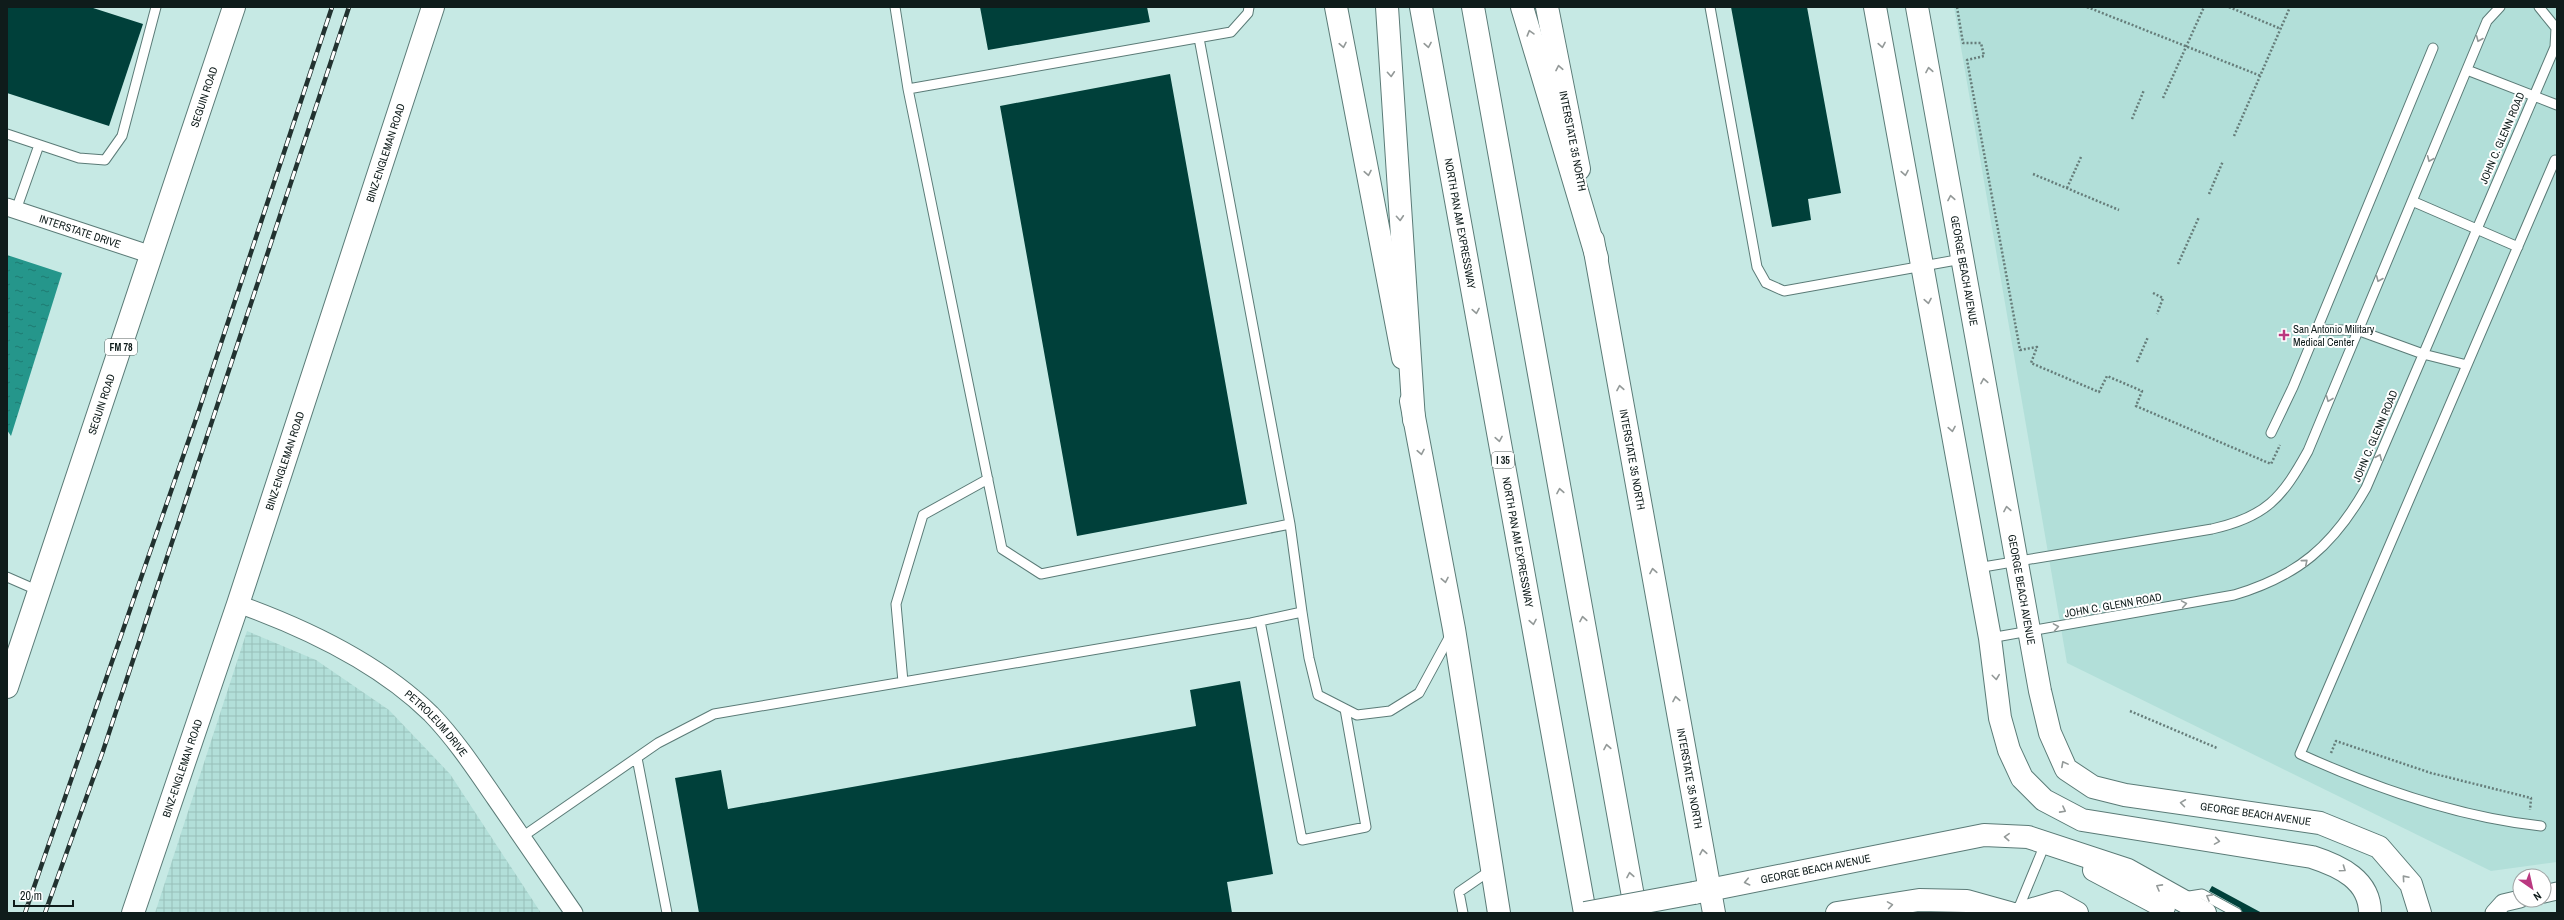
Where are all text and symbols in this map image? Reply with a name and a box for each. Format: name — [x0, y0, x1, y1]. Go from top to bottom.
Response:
one-way arrow — [1526, 30, 1535, 37]
one-way arrow — [2476, 36, 2484, 43]
one-way arrow — [1339, 42, 1347, 48]
one-way arrow — [1424, 42, 1432, 48]
one-way arrow — [1877, 42, 1885, 48]
one-way arrow — [1555, 64, 1563, 71]
street label: SEGUIN ROAD — [187, 65, 221, 129]
one-way arrow — [1925, 67, 1933, 73]
one-way arrow — [1387, 71, 1395, 77]
street label: INTERSTATE 35 NORTH — [1556, 90, 1590, 192]
street label: JOHN C. GLENN ROAD — [2476, 90, 2528, 186]
street label: BINZ-ENGLEMAN ROAD — [363, 102, 408, 204]
one-way arrow — [2426, 156, 2434, 163]
street label: NORTH PAN AM EXPRESSWAY — [1441, 157, 1479, 290]
one-way arrow — [1363, 170, 1371, 176]
one-way arrow — [1900, 170, 1909, 176]
one-way arrow — [1948, 195, 1956, 201]
street label: INTERSTATE DRIVE — [38, 211, 123, 251]
one-way arrow — [1396, 215, 1405, 221]
street label: GEORGE BEACH AVENUE — [1948, 215, 1981, 327]
one-way arrow — [2376, 275, 2384, 283]
one-way arrow — [1924, 298, 1932, 304]
one-way arrow — [1472, 308, 1480, 314]
place label: San Antonio Military Medical Center — [2293, 322, 2375, 349]
marker: San Antonio Military Medical Center — [2278, 329, 2290, 341]
road number: FM 78 — [105, 339, 137, 355]
street label: SEGUIN ROAD — [85, 372, 118, 437]
one-way arrow — [1980, 378, 1989, 384]
one-way arrow — [1616, 385, 1625, 391]
street label: JOHN C. GLENN ROAD — [2349, 388, 2401, 484]
one-way arrow — [2326, 395, 2334, 403]
street label: INTERSTATE 35 NORTH — [1617, 408, 1648, 511]
street label: BINZ-ENGLEMAN ROAD — [262, 410, 307, 512]
one-way arrow — [1947, 426, 1955, 432]
one-way arrow — [1495, 436, 1503, 442]
one-way arrow — [1416, 449, 1424, 455]
road number: I 35 — [1492, 452, 1514, 468]
one-way arrow — [2374, 453, 2382, 461]
street label: NORTH PAN AM EXPRESSWAY — [1499, 476, 1537, 609]
one-way arrow — [1557, 488, 1565, 494]
one-way arrow — [2003, 506, 2012, 512]
street label: GEORGE BEACH AVENUE — [2005, 533, 2039, 646]
one-way arrow — [2301, 559, 2308, 566]
one-way arrow — [1649, 568, 1657, 574]
one-way arrow — [1440, 577, 1448, 583]
street label: JOHN C. GLENN ROAD — [2063, 590, 2163, 620]
one-way arrow — [2181, 600, 2187, 608]
one-way arrow — [1580, 616, 1588, 622]
one-way arrow — [1528, 619, 1537, 625]
one-way arrow — [2053, 624, 2059, 632]
one-way arrow — [1991, 674, 2000, 680]
street label: PETROLEUM DRIVE — [402, 687, 471, 759]
one-way arrow — [1672, 696, 1680, 702]
street label: BINZ-ENGLEMAN ROAD — [159, 717, 205, 819]
street label: INTERSTATE 35 NORTH — [1674, 727, 1706, 830]
one-way arrow — [1603, 743, 1611, 750]
one-way arrow — [2061, 761, 2069, 768]
one-way arrow — [2180, 799, 2186, 808]
street label: GEORGE BEACH AVENUE — [2199, 799, 2312, 829]
one-way arrow — [2059, 805, 2066, 813]
one-way arrow — [2004, 832, 2010, 841]
one-way arrow — [2214, 837, 2220, 845]
one-way arrow — [1699, 849, 1708, 855]
street label: GEORGE BEACH AVENUE — [1759, 851, 1872, 887]
one-way arrow — [2339, 864, 2346, 872]
north arrow — [2512, 868, 2552, 908]
one-way arrow — [1626, 871, 1634, 878]
one-way arrow — [2403, 875, 2410, 882]
one-way arrow — [1744, 877, 1750, 885]
scale bar — [14, 882, 73, 908]
one-way arrow — [2156, 885, 2163, 892]
text: 20 m — [20, 888, 42, 904]
text: N — [2531, 889, 2544, 904]
one-way arrow — [2206, 895, 2213, 902]
one-way arrow — [1887, 901, 1893, 909]

